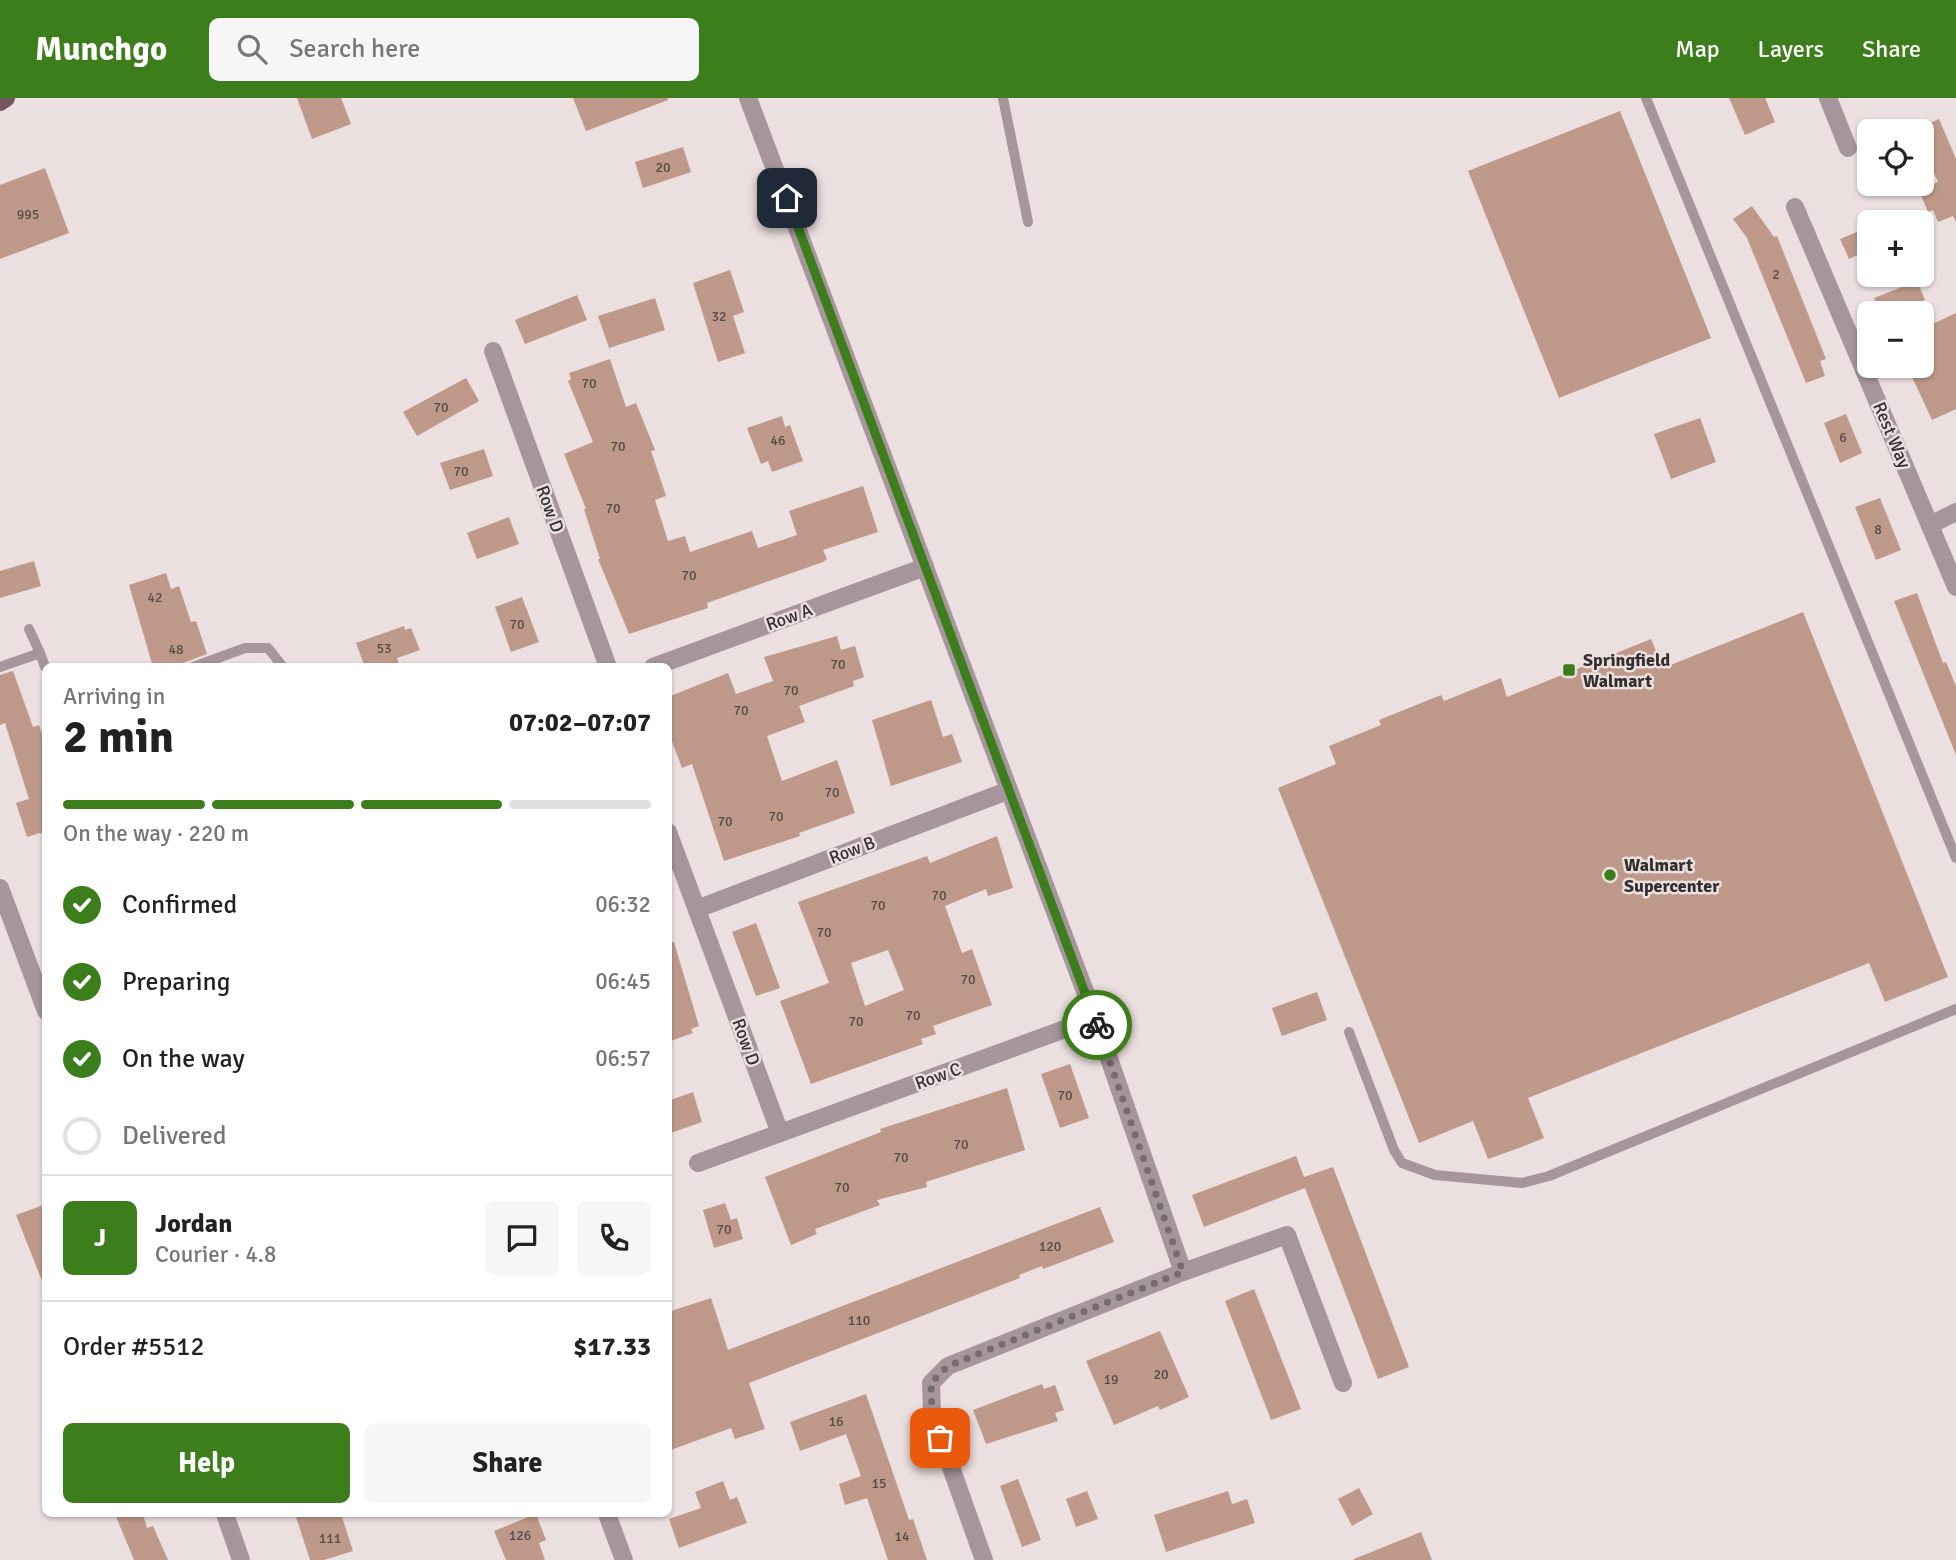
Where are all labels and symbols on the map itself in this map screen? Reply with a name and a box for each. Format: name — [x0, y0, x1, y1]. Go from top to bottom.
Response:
house number: 20 — [655, 159, 671, 176]
pin — [757, 168, 817, 228]
house number: 995 — [17, 206, 39, 223]
house number: 2 — [1772, 266, 1780, 283]
house number: 32 — [711, 308, 727, 325]
house number: 70 — [581, 375, 597, 392]
house number: 70 — [433, 399, 449, 416]
street label: Rest Way — [1868, 399, 1916, 472]
house number: 6 — [1839, 429, 1847, 446]
house number: 46 — [770, 432, 786, 449]
house number: 70 — [610, 438, 626, 455]
house number: 70 — [453, 463, 469, 480]
street label: Row D — [531, 483, 569, 535]
house number: 70 — [605, 500, 621, 517]
house number: 8 — [1874, 521, 1882, 538]
house number: 70 — [681, 567, 697, 584]
house number: 42 — [147, 589, 163, 606]
street label: Row A — [763, 599, 815, 635]
house number: 70 — [509, 616, 525, 633]
house number: 53 — [376, 640, 392, 657]
house number: 48 — [168, 641, 184, 658]
place label: Springfield Walmart — [1583, 649, 1670, 692]
house number: 70 — [830, 656, 846, 673]
marker: Springfield Walmart — [1561, 662, 1577, 678]
house number: 70 — [783, 682, 799, 699]
house number: 70 — [733, 702, 749, 719]
house number: 70 — [824, 784, 840, 801]
house number: 70 — [768, 808, 784, 825]
house number: 70 — [717, 813, 733, 830]
street label: Row B — [826, 831, 878, 869]
place label: Walmart Supercenter — [1624, 854, 1720, 897]
marker: Walmart Supercenter — [1602, 867, 1618, 883]
house number: 70 — [931, 887, 947, 904]
house number: 70 — [870, 897, 886, 914]
house number: 70 — [816, 924, 832, 941]
house number: 70 — [960, 971, 976, 988]
courier — [1062, 990, 1132, 1060]
house number: 70 — [905, 1007, 921, 1024]
house number: 70 — [848, 1013, 864, 1030]
street label: Row D — [727, 1016, 765, 1068]
street label: Row C — [912, 1057, 964, 1094]
house number: 70 — [1057, 1087, 1073, 1104]
house number: 70 — [953, 1136, 969, 1153]
house number: 70 — [893, 1149, 909, 1166]
house number: 70 — [834, 1179, 850, 1196]
house number: 70 — [716, 1221, 732, 1238]
house number: 120 — [1039, 1238, 1061, 1255]
house number: 110 — [848, 1312, 870, 1329]
house number: 20 — [1153, 1366, 1169, 1383]
house number: 19 — [1103, 1371, 1119, 1388]
pin — [910, 1408, 970, 1468]
house number: 16 — [828, 1413, 844, 1430]
house number: 15 — [871, 1475, 887, 1492]
house number: 126 — [509, 1527, 531, 1544]
house number: 14 — [894, 1528, 910, 1545]
house number: 111 — [319, 1530, 341, 1547]

